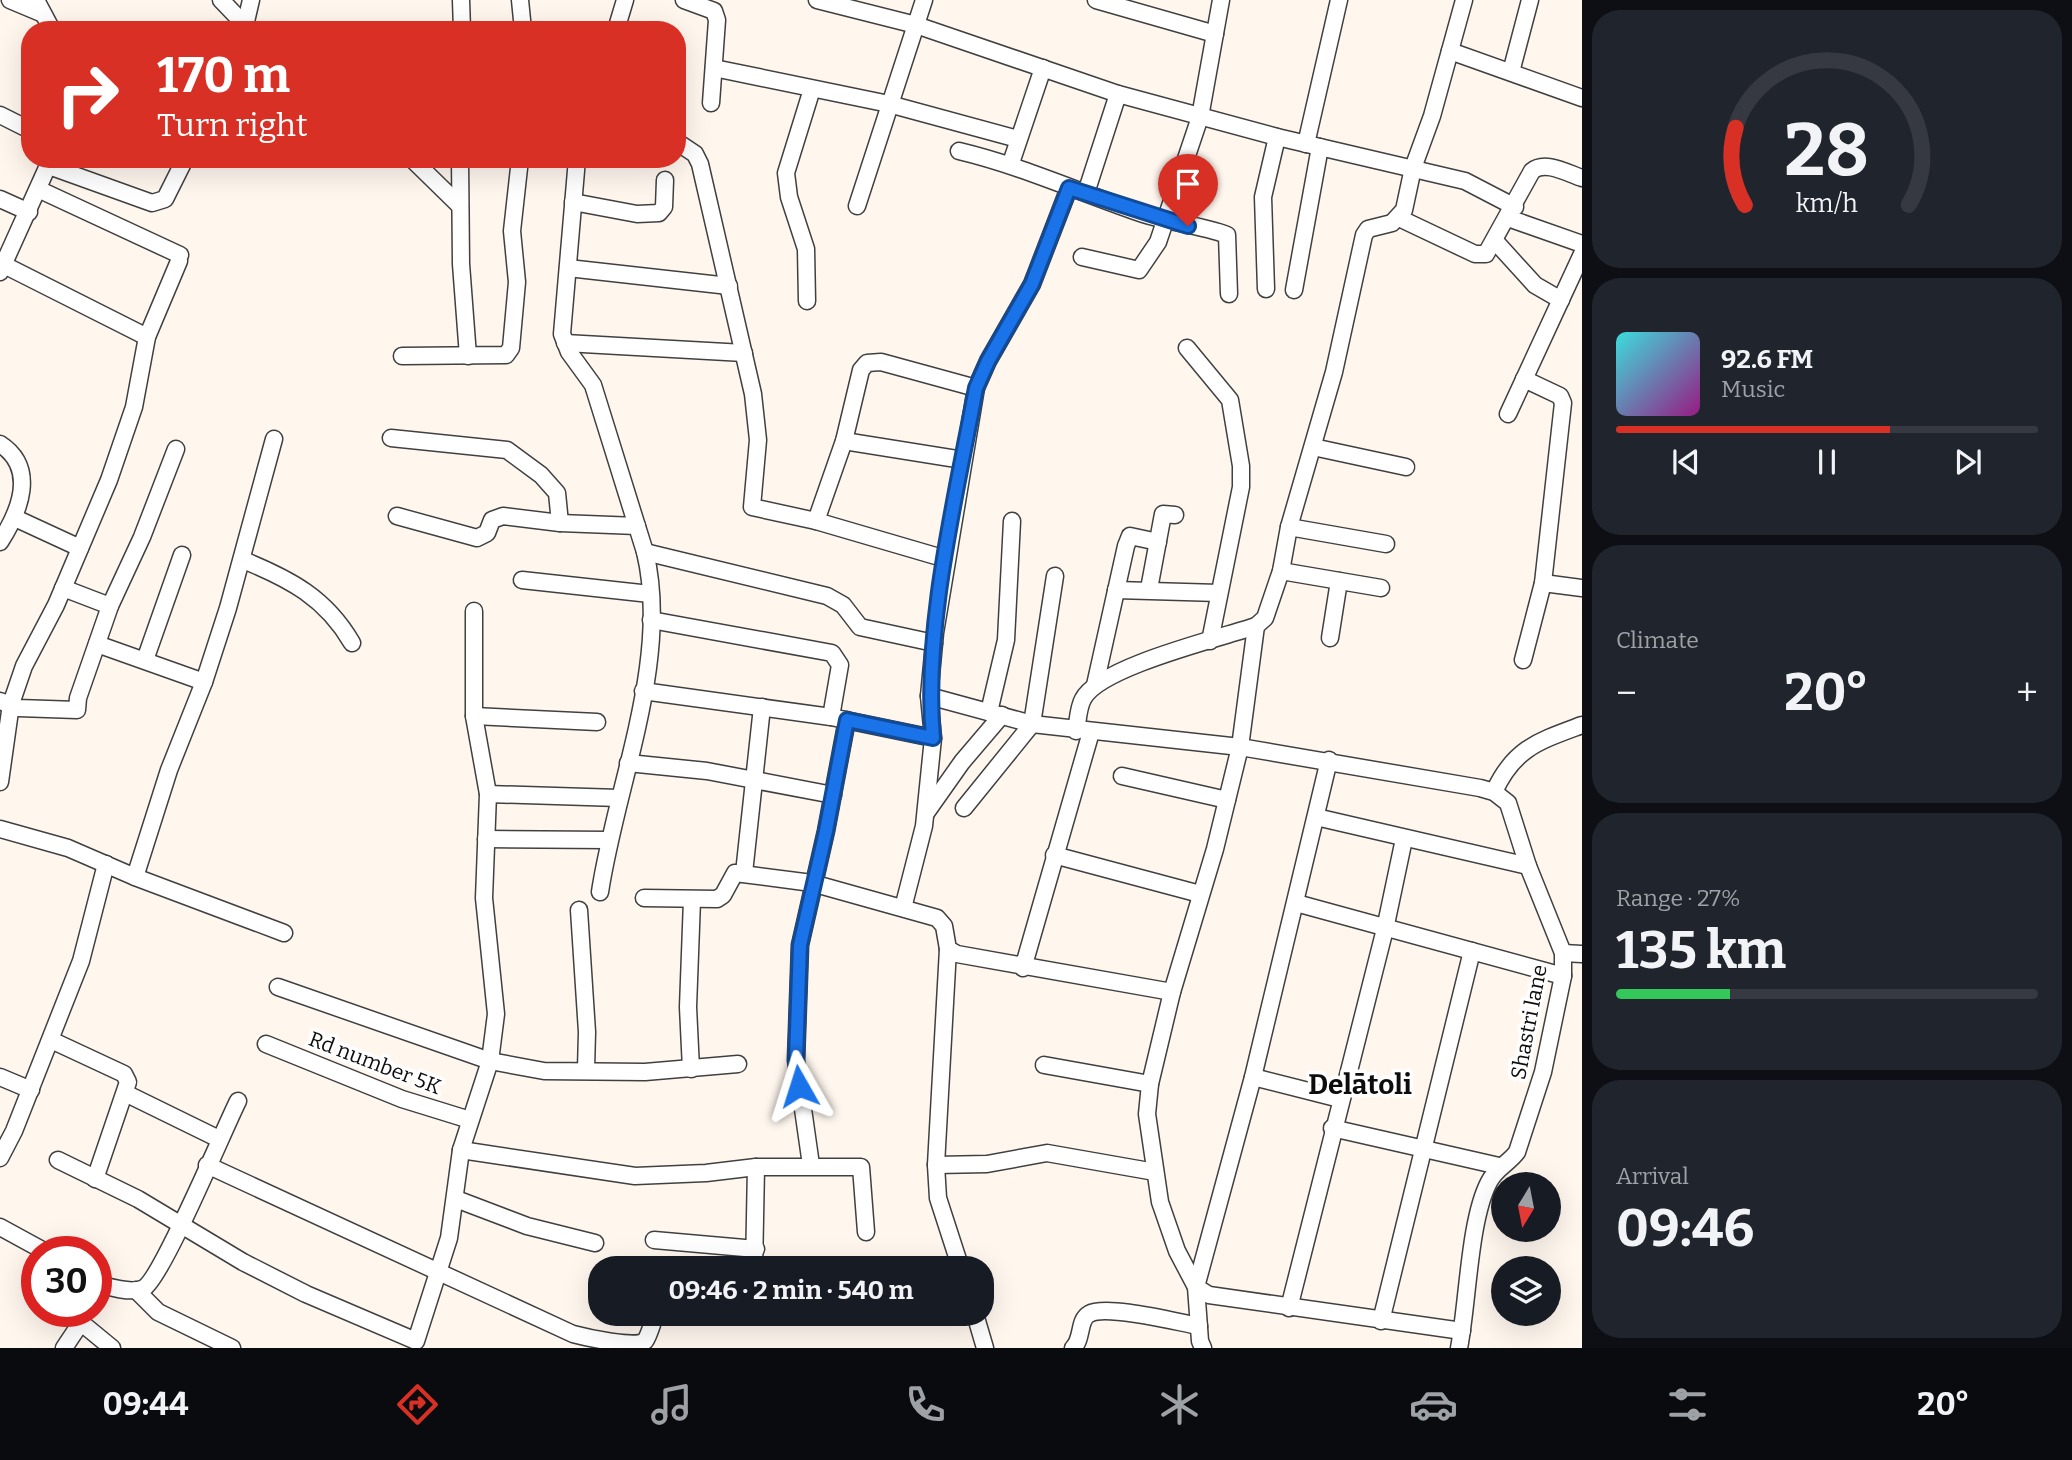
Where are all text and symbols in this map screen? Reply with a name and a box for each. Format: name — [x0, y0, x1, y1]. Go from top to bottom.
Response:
text: 170 m — [157, 46, 290, 105]
icon: right — [42, 49, 133, 140]
text: Turn right — [157, 106, 308, 144]
text: 28 — [1785, 107, 1869, 194]
pin — [1158, 154, 1218, 226]
icon: arrive — [1169, 165, 1207, 203]
text: km/h — [1796, 189, 1858, 219]
text: 92.6 FM — [1721, 344, 1813, 375]
text: Music — [1721, 375, 1785, 403]
icon: previous — [1667, 443, 1705, 481]
icon: pause — [1808, 443, 1846, 481]
icon: next — [1949, 443, 1987, 481]
text: Climate — [1616, 626, 1699, 654]
text: 20° — [1784, 661, 1869, 724]
text: − — [1616, 670, 1637, 716]
text: + — [2016, 670, 2038, 716]
text: Range · 27% — [1616, 884, 1740, 912]
text: 135 km — [1616, 919, 1786, 982]
street label: Shastri lane — [1505, 962, 1553, 1082]
street label: Rd number 5K — [305, 1026, 445, 1100]
position arrow — [762, 1049, 836, 1123]
district label: Delātoli — [1308, 1068, 1412, 1101]
text: Arrival — [1616, 1162, 1689, 1190]
north arrow — [1491, 1172, 1561, 1242]
map controls — [1491, 1172, 1561, 1326]
text: 09:46 — [1616, 1197, 1754, 1260]
speed limit sign: 30 — [21, 1236, 112, 1327]
button: layers — [1491, 1256, 1561, 1326]
text: 09:46 · 2 min · 540 m — [668, 1275, 914, 1306]
icon: directions — [393, 1380, 442, 1429]
icon: music — [647, 1380, 696, 1429]
icon: phone — [901, 1380, 950, 1429]
icon: climate — [1155, 1380, 1204, 1429]
icon: car — [1409, 1380, 1458, 1429]
icon: filters — [1663, 1380, 1712, 1429]
text: 09:44 — [102, 1385, 188, 1423]
text: 20° — [1917, 1385, 1970, 1423]

